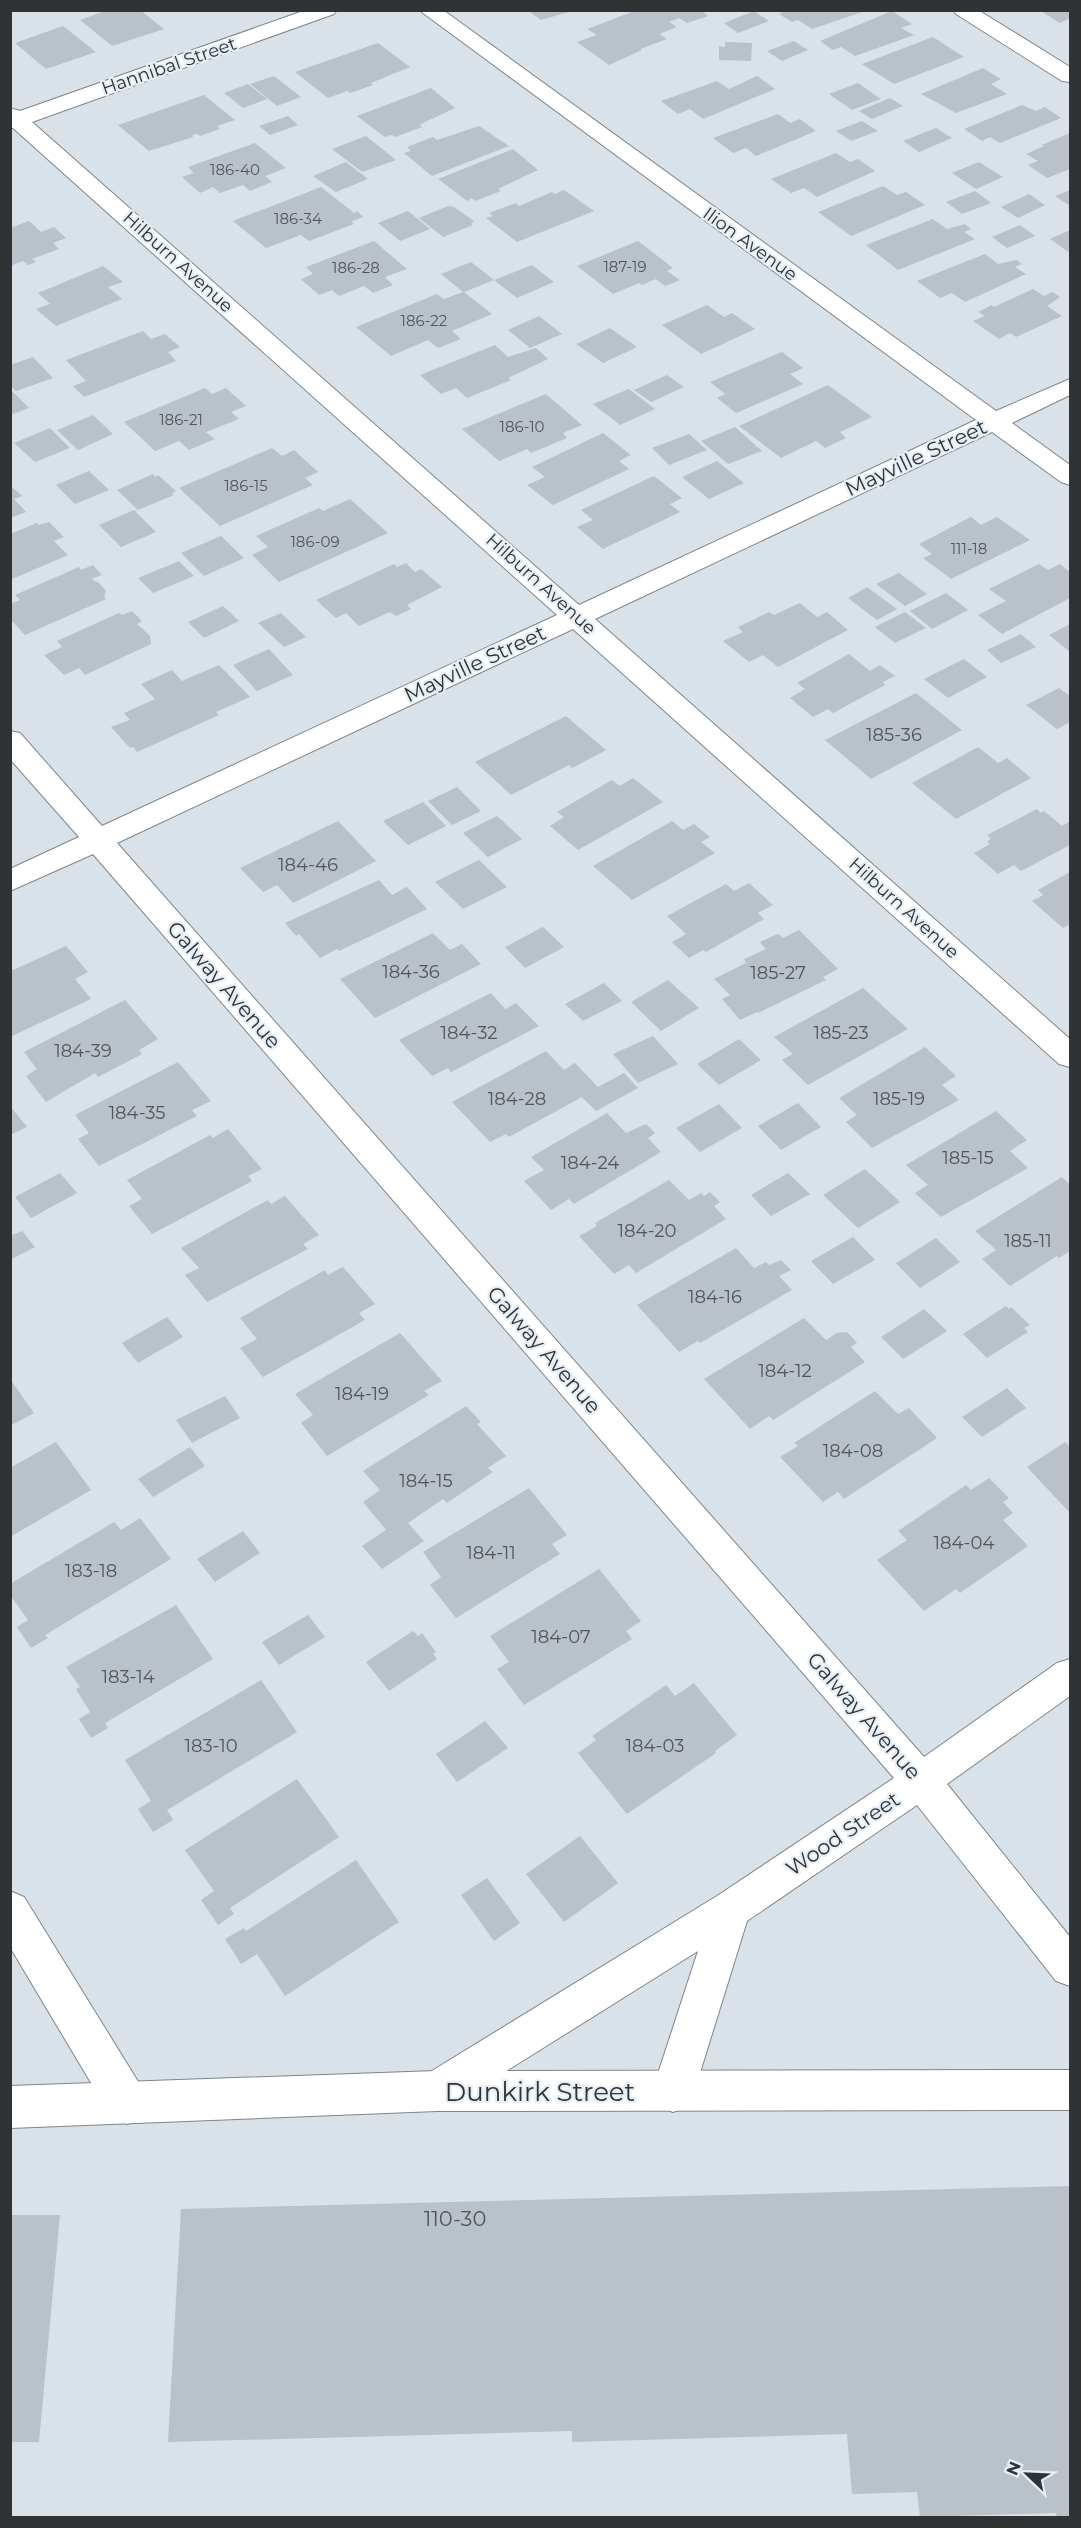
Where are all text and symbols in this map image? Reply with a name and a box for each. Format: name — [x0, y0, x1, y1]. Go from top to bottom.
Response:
street label: Hannibal Street — [99, 33, 239, 99]
house number: 186-40 — [210, 160, 260, 179]
street label: Ilion Avenue — [699, 202, 802, 286]
street label: Hilburn Avenue — [118, 207, 238, 317]
house number: 186-34 — [274, 209, 322, 228]
house number: 187-19 — [603, 257, 647, 276]
house number: 186-28 — [332, 258, 380, 277]
house number: 186-22 — [401, 311, 447, 330]
house number: 186-21 — [159, 410, 203, 429]
street label: Mayville Street — [841, 414, 991, 501]
house number: 186-10 — [499, 417, 545, 436]
house number: 186-15 — [224, 476, 268, 495]
street label: Hilburn Avenue — [481, 529, 601, 639]
house number: 186-09 — [290, 532, 340, 551]
house number: 111-18 — [951, 539, 987, 558]
street label: Mayville Street — [400, 620, 550, 707]
house number: 185-36 — [866, 724, 922, 746]
street label: Hilburn Avenue — [844, 853, 964, 963]
house number: 184-46 — [278, 854, 338, 876]
street label: Galway Avenue — [162, 916, 286, 1053]
house number: 184-36 — [382, 961, 440, 983]
house number: 185-27 — [750, 962, 806, 984]
house number: 184-32 — [441, 1022, 497, 1044]
house number: 185-23 — [813, 1022, 869, 1044]
house number: 184-39 — [54, 1040, 112, 1062]
house number: 184-28 — [488, 1088, 546, 1110]
house number: 185-19 — [873, 1088, 925, 1110]
house number: 184-35 — [109, 1102, 165, 1124]
house number: 185-15 — [942, 1147, 994, 1169]
house number: 184-24 — [561, 1152, 619, 1174]
house number: 184-20 — [618, 1220, 676, 1242]
house number: 185-11 — [1004, 1230, 1052, 1252]
street label: Galway Avenue — [482, 1281, 606, 1418]
house number: 184-16 — [688, 1286, 742, 1308]
house number: 184-12 — [758, 1360, 812, 1382]
house number: 184-19 — [335, 1383, 389, 1405]
house number: 184-08 — [823, 1440, 883, 1462]
house number: 184-15 — [399, 1470, 453, 1492]
house number: 184-04 — [934, 1532, 995, 1554]
house number: 184-11 — [466, 1542, 516, 1564]
house number: 183-18 — [65, 1560, 117, 1582]
house number: 184-07 — [531, 1626, 591, 1648]
street label: Galway Avenue — [802, 1647, 926, 1784]
house number: 183-14 — [101, 1666, 155, 1688]
house number: 183-10 — [184, 1735, 238, 1757]
house number: 184-03 — [626, 1735, 684, 1757]
street label: Wood Street — [781, 1786, 904, 1881]
street label: Dunkirk Street — [445, 2076, 635, 2108]
house number: 110-30 — [424, 2206, 486, 2231]
north arrow — [997, 2444, 1057, 2504]
text: N — [1002, 2459, 1025, 2478]

